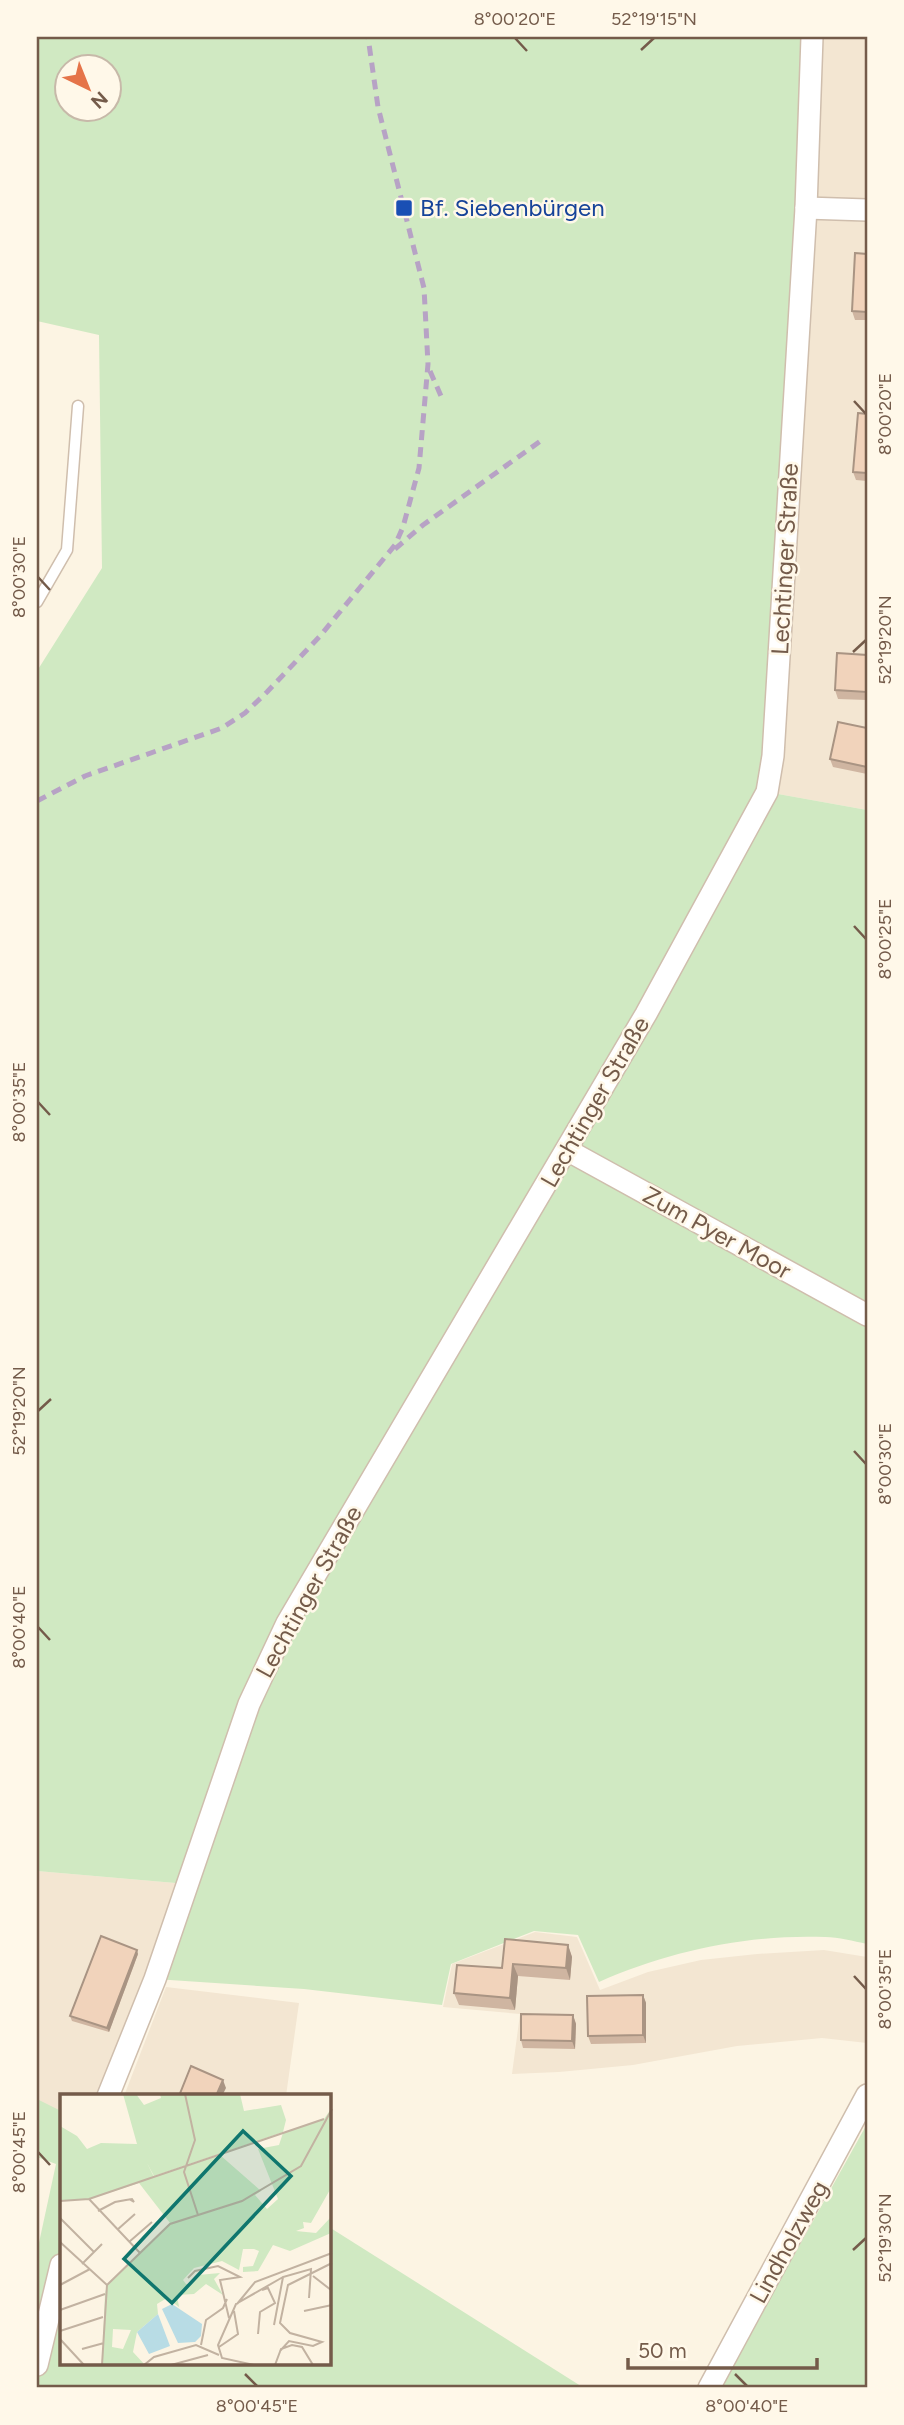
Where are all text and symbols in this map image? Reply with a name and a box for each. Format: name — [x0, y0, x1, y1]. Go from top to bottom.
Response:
text: 8°00'20"E — [474, 8, 556, 30]
text: 52°19'15"N — [611, 8, 697, 30]
north arrow — [52, 52, 122, 122]
text: N — [86, 87, 112, 113]
place label: Bf. Siebenbürgen — [420, 193, 605, 222]
marker: Bf. Siebenbürgen — [394, 198, 414, 218]
text: 8°00'20"E — [874, 373, 896, 455]
street label: Lechtinger Straße — [765, 462, 804, 656]
text: 8°00'30"E — [8, 536, 30, 618]
text: 52°19'20"N — [874, 595, 896, 685]
text: 8°00'25"E — [874, 898, 896, 980]
street label: Lechtinger Straße — [534, 1011, 655, 1192]
text: 8°00'35"E — [8, 1062, 30, 1142]
street label: Zum Pyer Moor — [638, 1180, 796, 1285]
text: 52°19'20"N — [8, 1366, 30, 1456]
text: 8°00'30"E — [874, 1423, 896, 1505]
street label: Lechtinger Straße — [249, 1501, 368, 1683]
text: 8°00'40"E — [8, 1585, 30, 1669]
text: 8°00'35"E — [874, 1949, 896, 2029]
inset map — [60, 2094, 331, 2366]
text: 8°00'45"E — [8, 2111, 30, 2193]
street label: Lindholzweg — [743, 2175, 834, 2308]
text: 52°19'30"N — [874, 2193, 896, 2283]
scale bar — [628, 2327, 816, 2371]
text: 50 m — [638, 2338, 687, 2363]
text: 8°00'45"E — [216, 2395, 298, 2417]
text: 8°00'40"E — [705, 2395, 789, 2417]

